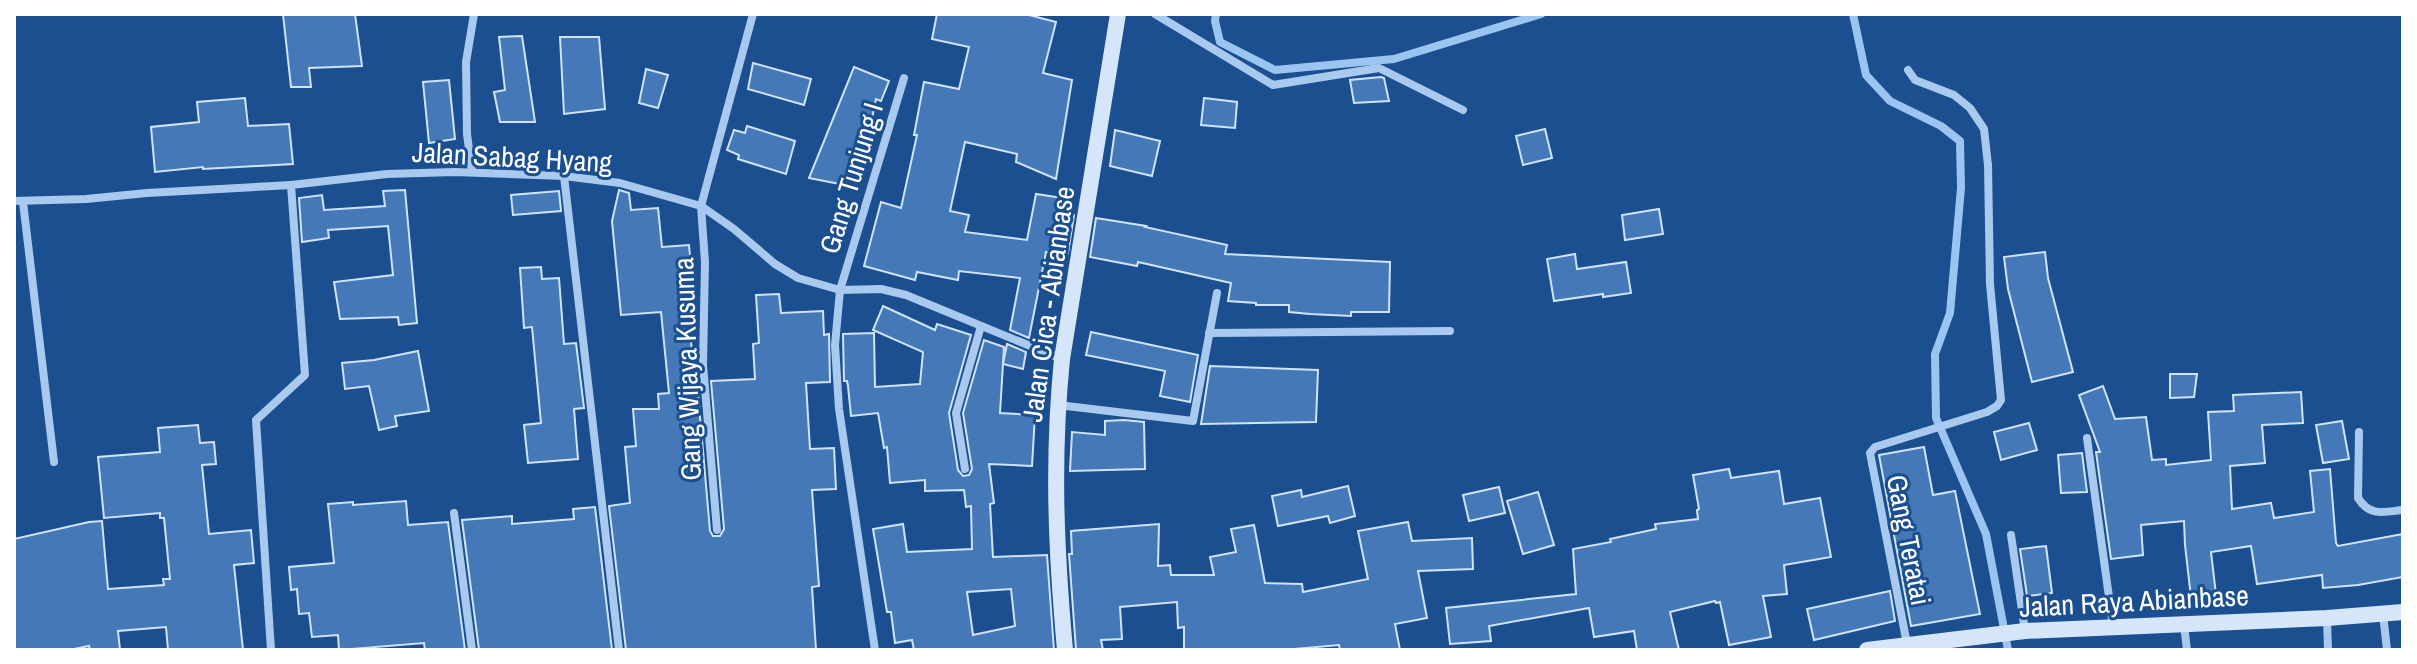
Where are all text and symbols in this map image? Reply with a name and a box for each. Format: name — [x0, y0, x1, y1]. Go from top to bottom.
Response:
street label: Gang Tunjung I — [810, 98, 892, 258]
street label: Jalan Sabag Hyang — [411, 133, 613, 181]
street label: Jalan Cica - Abianbase — [1013, 184, 1083, 424]
street label: Gang Wijaya Kusuma — [664, 257, 710, 481]
street label: Gang Teratai — [1878, 471, 1940, 609]
street label: Jalan Raya Abianbase — [2018, 576, 2250, 626]

